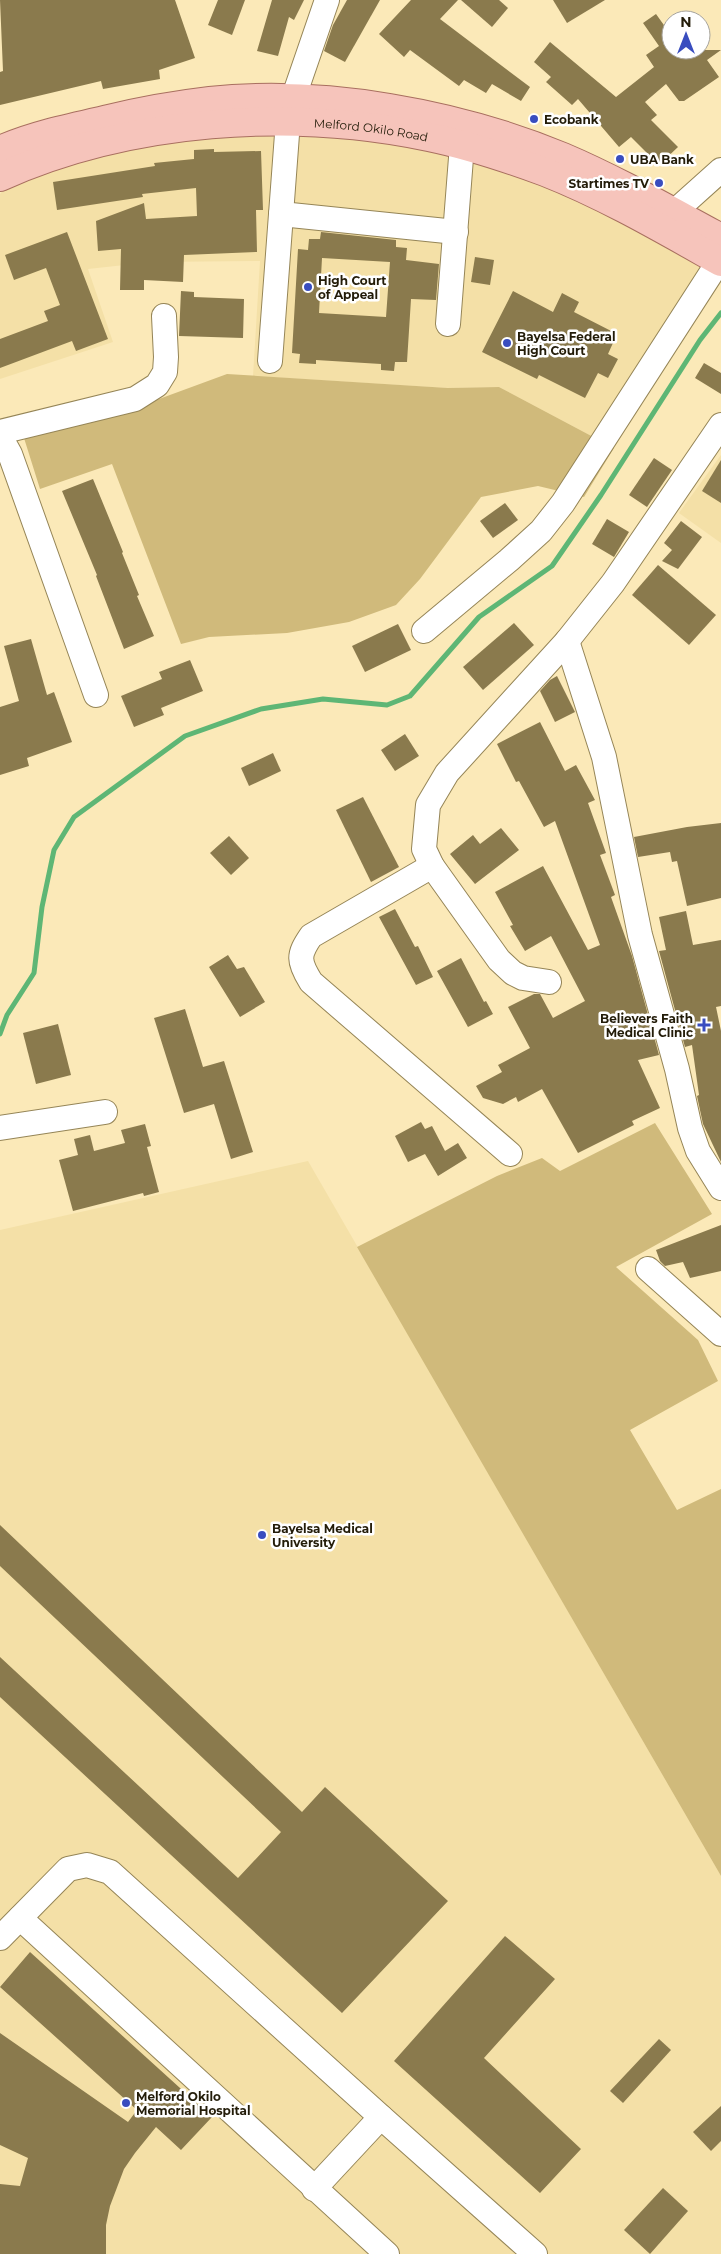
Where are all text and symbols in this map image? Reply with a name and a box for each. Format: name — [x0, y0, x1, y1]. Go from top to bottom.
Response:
north arrow — [661, 10, 711, 60]
text: N — [680, 13, 692, 31]
place label: Ecobank — [544, 112, 599, 127]
marker: Ecobank — [528, 113, 540, 125]
street label: Melford Okilo Road — [313, 115, 430, 144]
place label: UBA Bank — [630, 152, 694, 167]
marker: UBA Bank — [614, 153, 626, 165]
place label: Startimes TV — [569, 176, 650, 191]
marker: Startimes TV — [653, 177, 665, 189]
place label: High Court of Appeal — [318, 273, 387, 302]
marker: High Court of Appeal — [302, 281, 314, 293]
place label: Bayelsa Federal High Court — [517, 329, 616, 358]
marker: Bayelsa Federal High Court — [501, 337, 513, 349]
place label: Believers Faith Medical Clinic — [600, 1011, 693, 1040]
marker: Believers Faith Medical Clinic — [697, 1018, 711, 1032]
place label: Bayelsa Medical University — [272, 1521, 373, 1550]
marker: Bayelsa Medical University — [256, 1529, 268, 1541]
place label: Melford Okilo Memorial Hospital — [136, 2089, 251, 2118]
marker: Melford Okilo Memorial Hospital — [120, 2097, 132, 2109]

